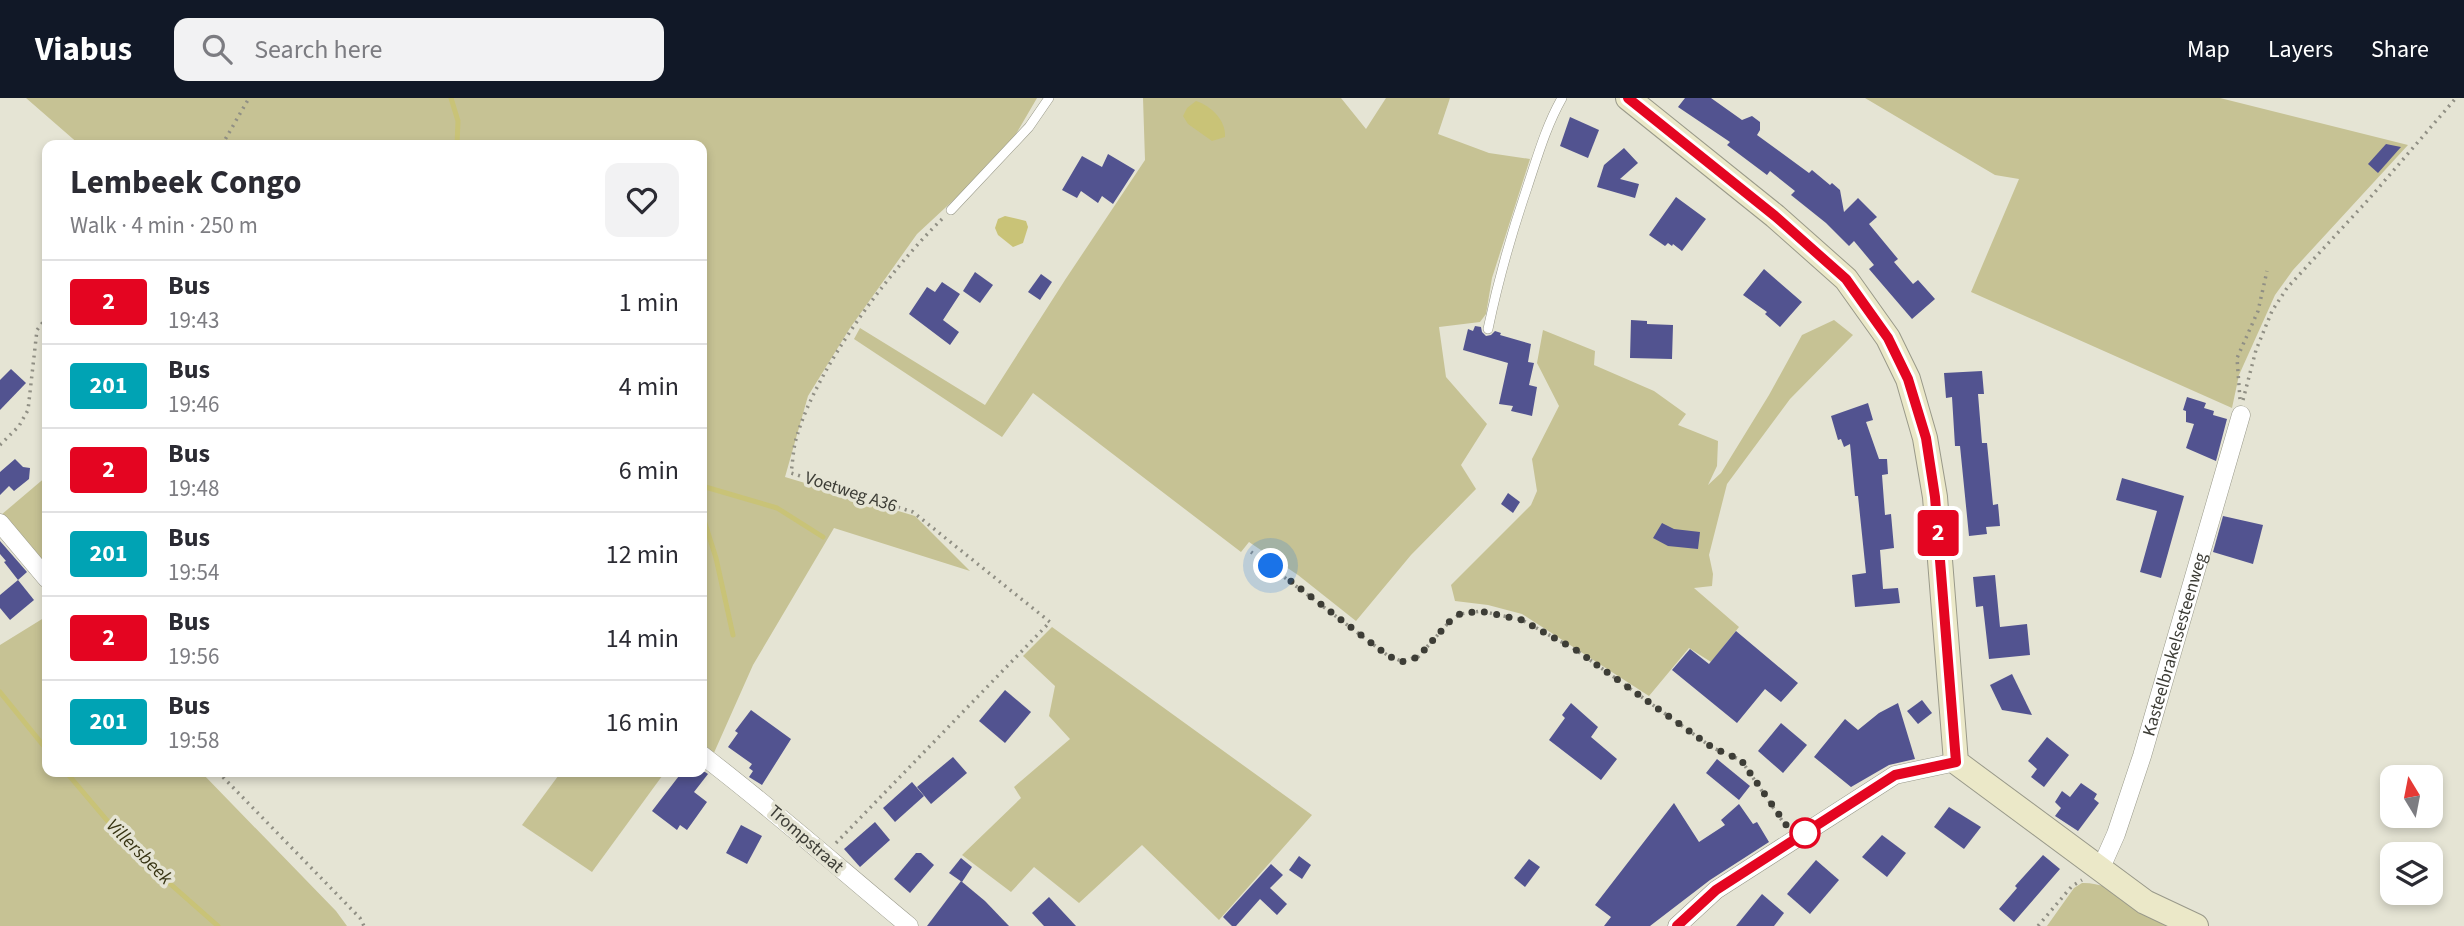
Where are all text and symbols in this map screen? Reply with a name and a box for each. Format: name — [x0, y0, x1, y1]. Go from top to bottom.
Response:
search box — [174, 18, 664, 81]
text: Viabus — [35, 26, 132, 73]
icon: search — [198, 30, 236, 68]
text: Search here — [254, 31, 382, 68]
text: Map — [2187, 32, 2230, 67]
text: Layers — [2268, 32, 2333, 67]
text: Share — [2371, 32, 2429, 67]
text: Lembeek Congo — [70, 159, 302, 206]
button: heart — [605, 163, 679, 237]
text: Walk · 4 min · 250 m — [70, 209, 258, 242]
text: Bus — [168, 267, 210, 304]
text: 2 — [102, 284, 115, 319]
text: 1 min — [619, 284, 679, 321]
text: 19:43 — [168, 304, 219, 337]
text: Bus — [168, 351, 210, 388]
text: 201 — [89, 368, 128, 403]
text: 4 min — [619, 368, 679, 405]
text: 19:46 — [168, 388, 219, 421]
text: Bus — [168, 435, 210, 472]
text: 2 — [102, 452, 115, 487]
text: 6 min — [619, 452, 679, 489]
street label: Voetweg A36 — [802, 465, 900, 519]
text: 19:48 — [168, 472, 219, 505]
line badge: 2 — [1915, 510, 1961, 556]
text: 2 — [1932, 515, 1944, 550]
text: Bus — [168, 519, 210, 556]
text: 201 — [89, 536, 128, 571]
text: 12 min — [606, 536, 679, 573]
your location — [1253, 548, 1288, 583]
street label: Kasteelbrakelsesteenweg — [2136, 550, 2213, 739]
text: 19:54 — [168, 556, 219, 589]
text: Bus — [168, 603, 210, 640]
text: 2 — [102, 620, 115, 655]
text: 14 min — [606, 620, 679, 657]
text: 19:56 — [168, 640, 219, 673]
text: Bus — [168, 687, 210, 724]
text: 201 — [89, 704, 128, 739]
text: 16 min — [606, 704, 679, 741]
text: 19:58 — [168, 724, 219, 757]
north arrow — [2380, 765, 2443, 828]
map controls — [2380, 765, 2443, 905]
street label: Trompstraat — [763, 799, 849, 879]
water label: Villersbeek — [100, 813, 179, 892]
unlabelled marker — [1790, 818, 1820, 848]
button: layers — [2380, 842, 2443, 905]

